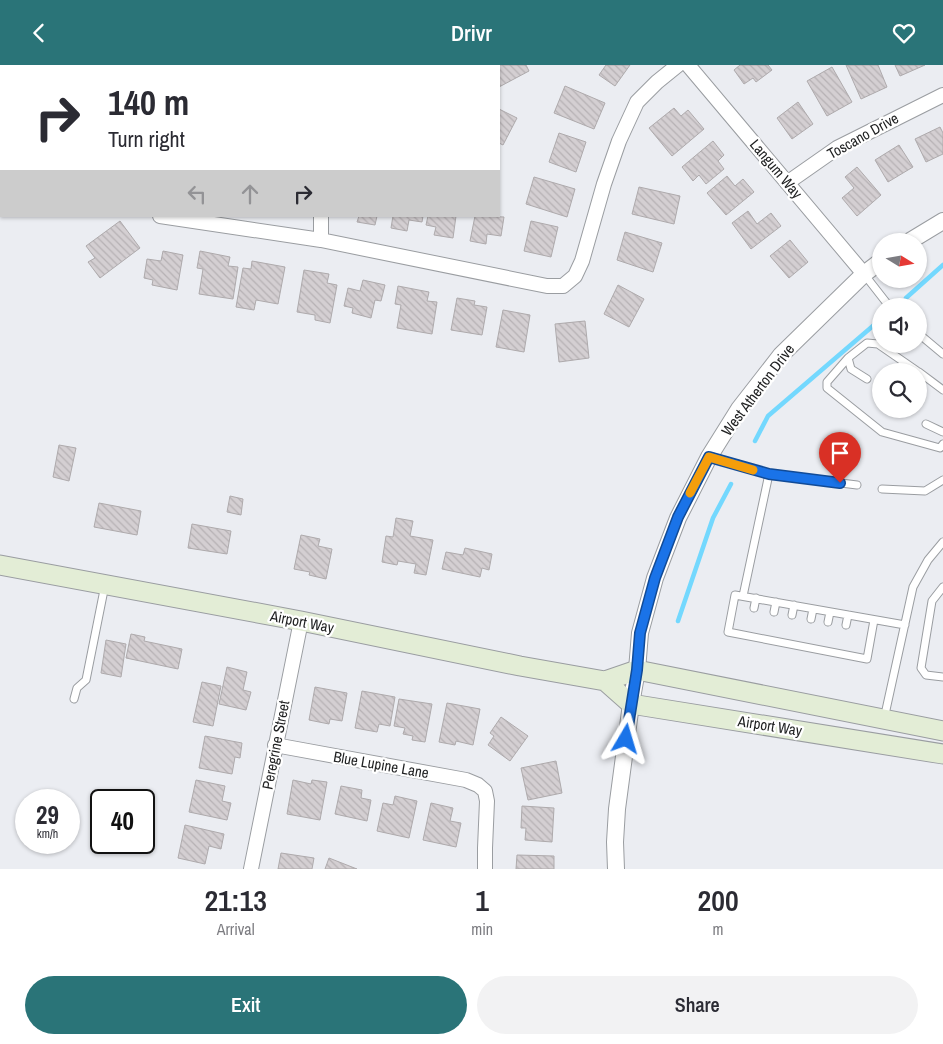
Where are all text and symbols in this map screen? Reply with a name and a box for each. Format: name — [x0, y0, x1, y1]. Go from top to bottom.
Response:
text: Drivr — [451, 18, 492, 48]
icon: back — [25, 19, 53, 47]
icon: heart — [890, 19, 918, 47]
text: 140 m — [108, 79, 189, 126]
icon: right — [25, 85, 90, 150]
street label: Toscano Drive — [823, 107, 902, 164]
text: Turn right — [108, 124, 185, 154]
street label: Langum Way — [745, 134, 808, 204]
icon: left — [183, 180, 211, 208]
icon: ahead — [236, 180, 264, 208]
icon: right — [289, 180, 317, 208]
north arrow — [872, 233, 928, 287]
map controls — [872, 233, 927, 418]
button: sound — [872, 298, 927, 353]
street label: West Atherton Drive — [716, 339, 799, 440]
button: search — [872, 363, 927, 418]
pin — [819, 432, 861, 483]
icon: arrive — [826, 439, 854, 467]
street label: Airport Way — [267, 605, 337, 638]
street label: Peregrine Street — [257, 698, 295, 791]
street label: Airport Way — [736, 710, 804, 741]
position arrow — [599, 712, 651, 764]
street label: Blue Lupine Lane — [332, 746, 431, 783]
speed limit sign: 40 — [90, 789, 155, 854]
text: 29 — [36, 798, 59, 832]
text: km/h — [37, 826, 58, 842]
text: 21:13 — [204, 880, 267, 920]
text: 1 — [475, 880, 489, 920]
text: 200 — [698, 880, 739, 920]
text: Arrival — [217, 918, 255, 940]
text: min — [471, 918, 493, 940]
text: m — [713, 918, 724, 940]
button: Exit — [25, 976, 467, 1034]
button: Share — [477, 976, 918, 1034]

